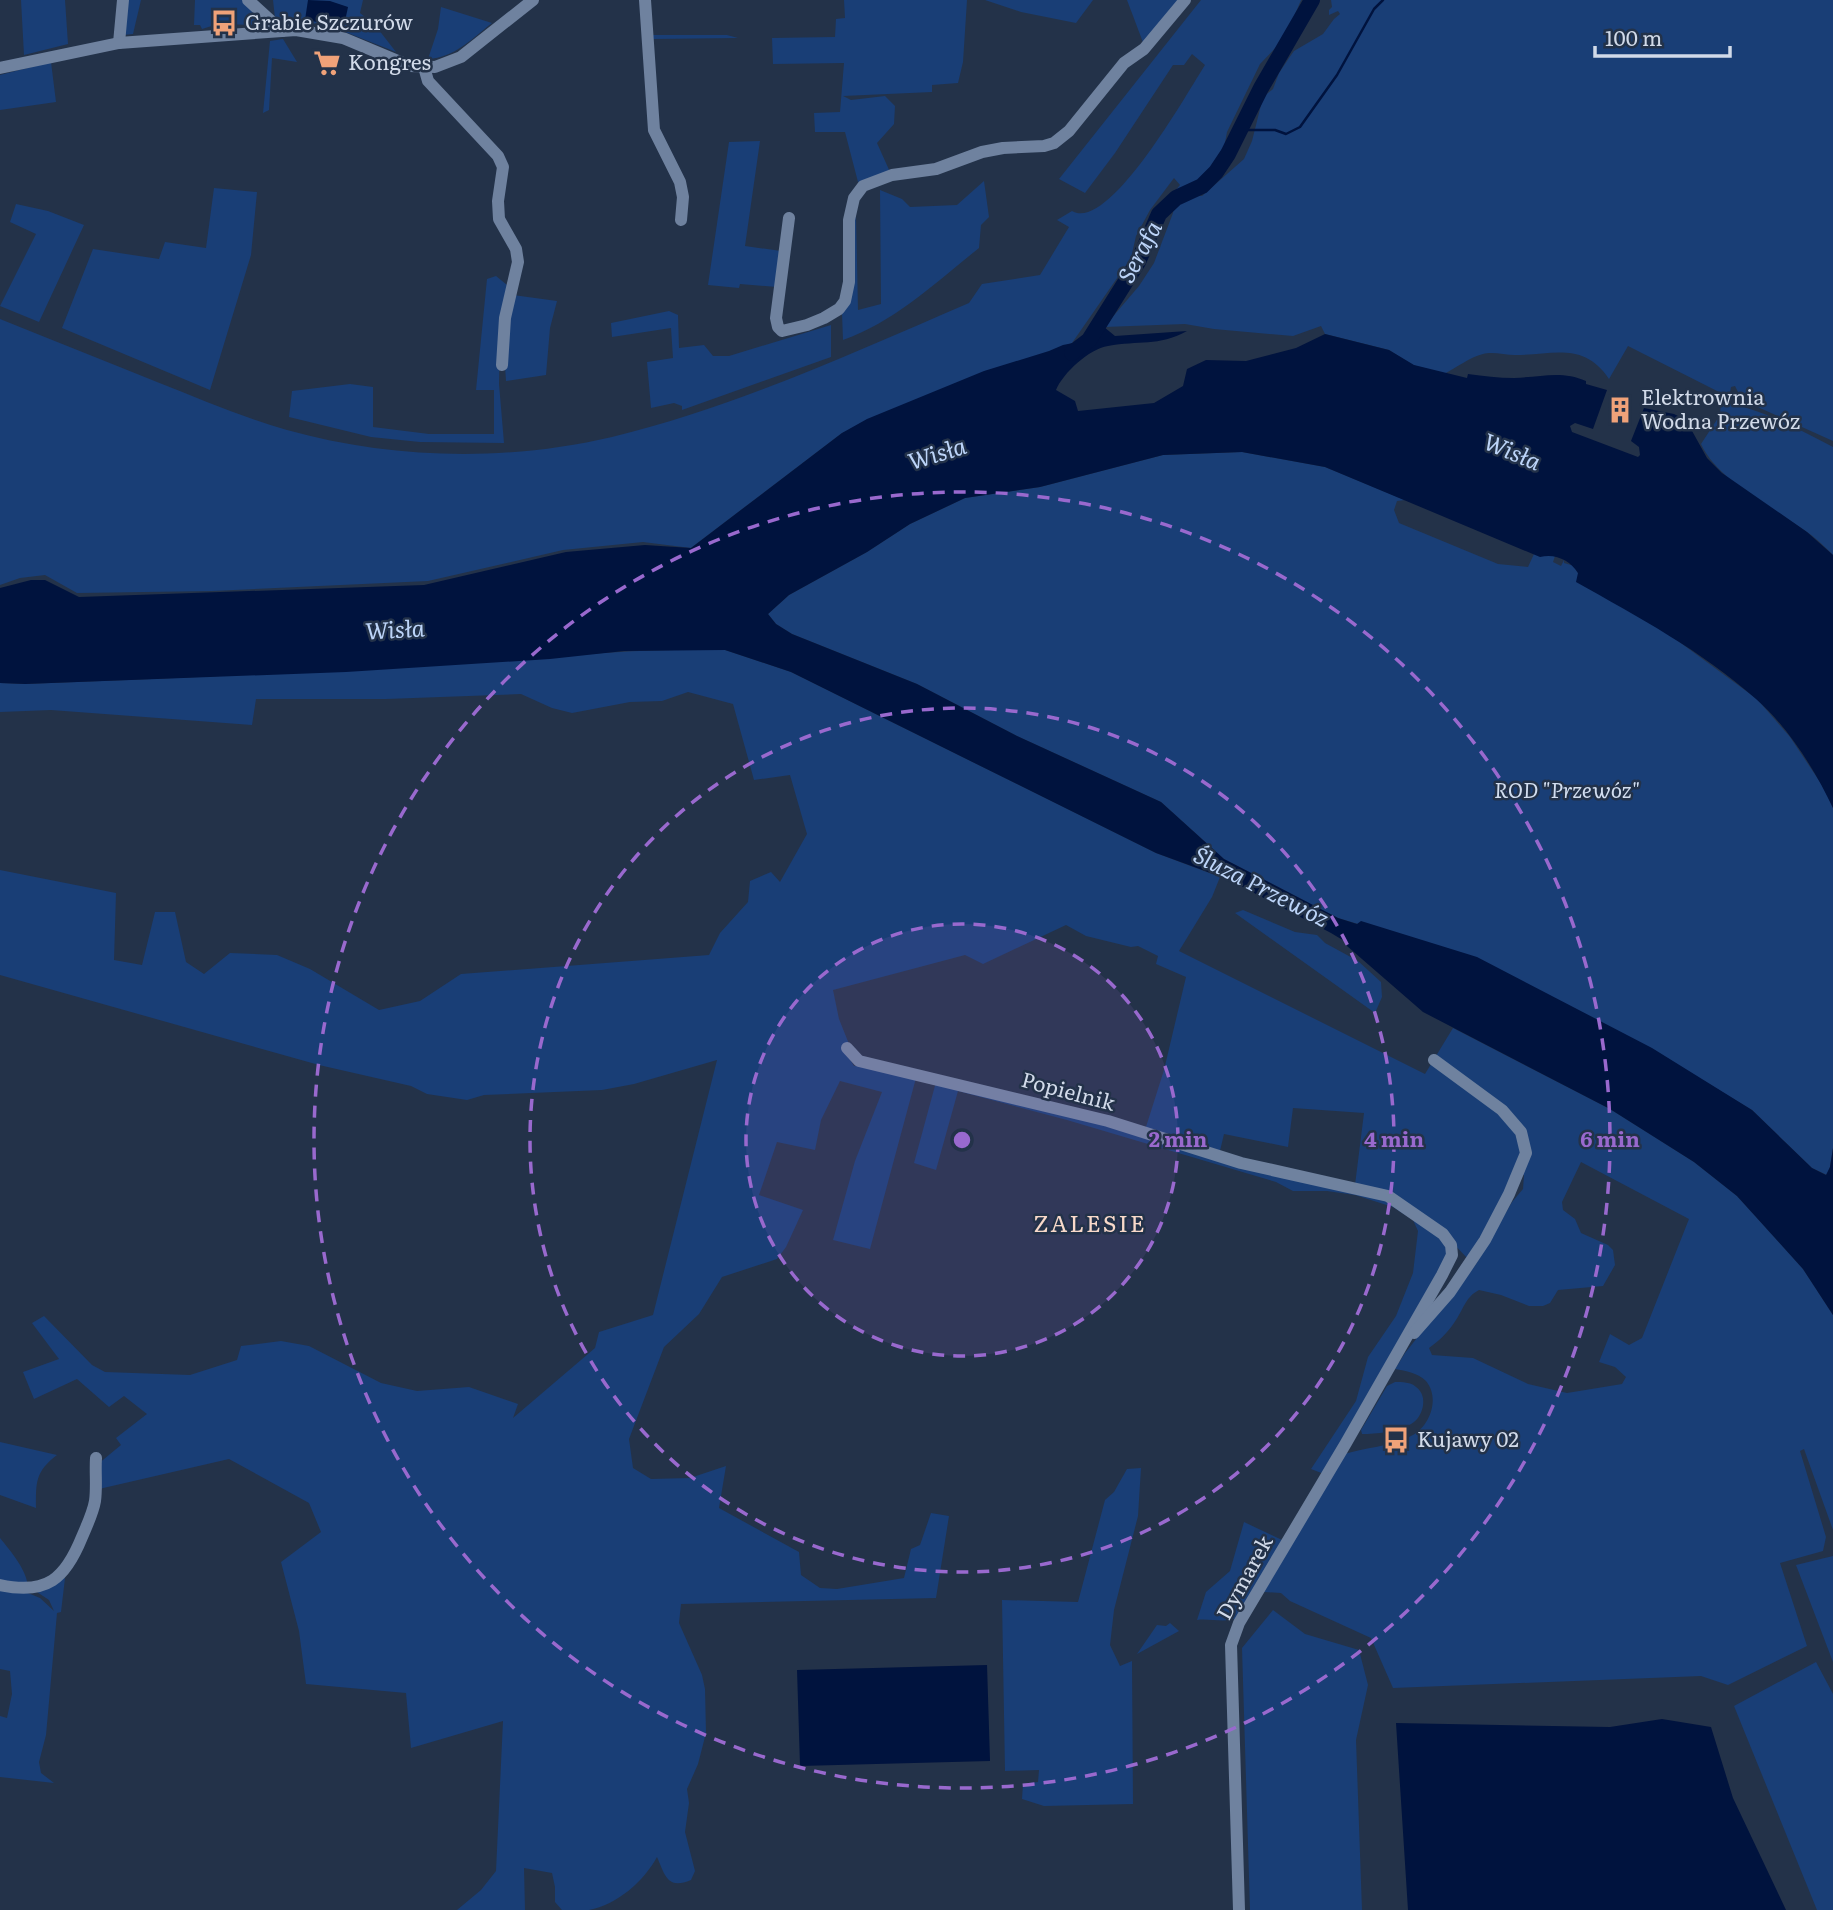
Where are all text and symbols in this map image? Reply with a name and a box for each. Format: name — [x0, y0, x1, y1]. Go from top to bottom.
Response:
place label: Grabie Szczurów — [245, 5, 413, 36]
bus stop icon: Grabie Szczurów — [209, 8, 239, 38]
scale bar — [1595, 14, 1730, 58]
text: 100 m — [1605, 21, 1662, 52]
place label: Kongres — [348, 45, 431, 76]
supermarket icon: Kongres — [312, 48, 342, 78]
water label: Serafa — [1108, 214, 1169, 288]
place label: Elektrownia Wodna Przewóz — [1641, 380, 1800, 435]
building icon: Elektrownia Wodna Przewóz — [1605, 395, 1635, 425]
water label: Wisła — [1479, 423, 1547, 477]
water label: Wisła — [903, 427, 970, 477]
water label: Wisła — [364, 609, 425, 647]
park label: ROD "Przewóz" — [1494, 773, 1640, 804]
water label: Śluza Przewóz — [1188, 836, 1336, 934]
street label: Popielnik — [1018, 1062, 1119, 1117]
text: 2 min — [1149, 1122, 1208, 1153]
text: 4 min — [1364, 1122, 1424, 1153]
text: 6 min — [1580, 1122, 1640, 1153]
centre of rings — [950, 1128, 974, 1152]
district label: ZALESIE — [1033, 1205, 1147, 1239]
place label: Kujawy 02 — [1417, 1422, 1519, 1453]
bus stop icon: Kujawy 02 — [1381, 1425, 1411, 1455]
street label: Dymarek — [1207, 1529, 1279, 1625]

